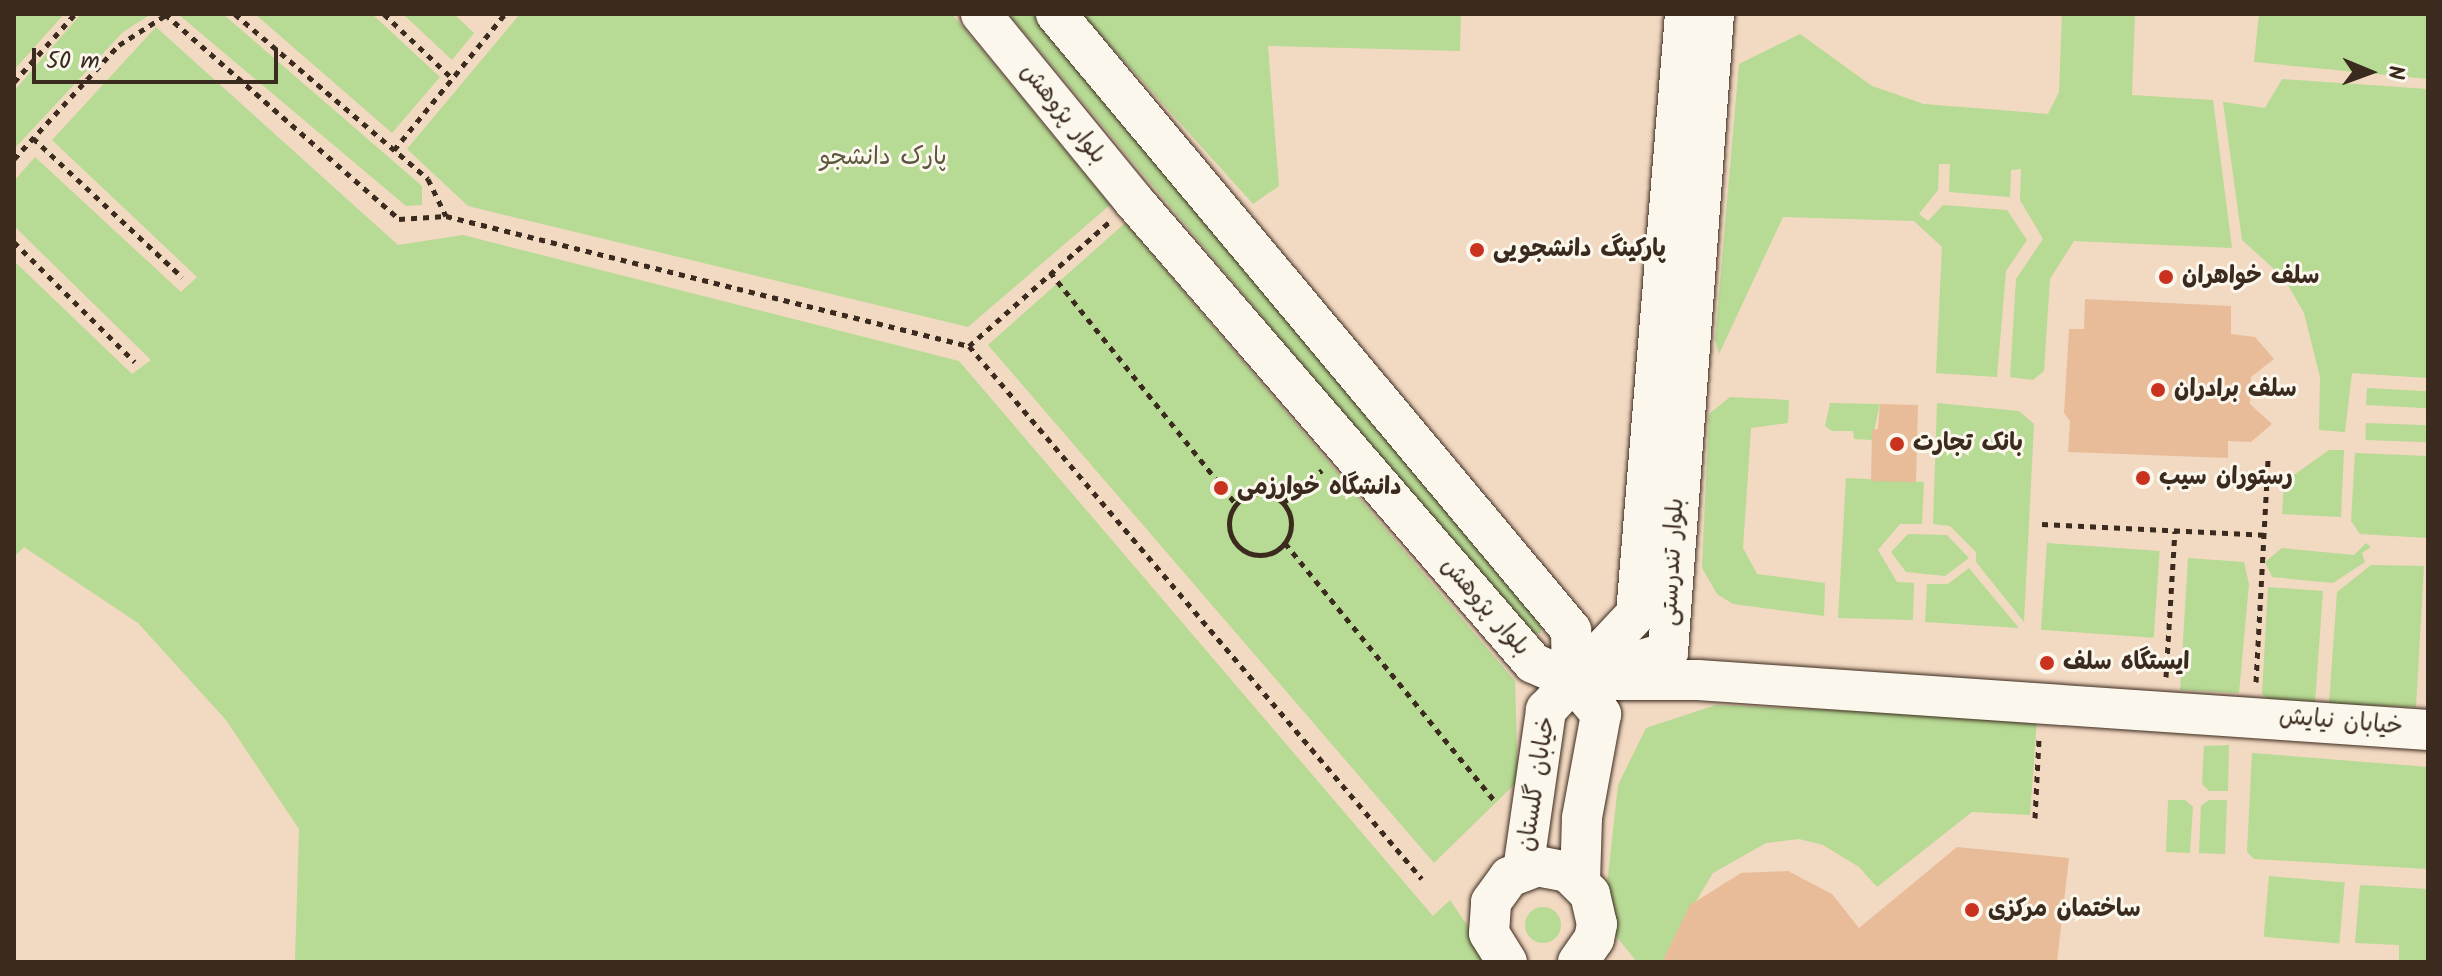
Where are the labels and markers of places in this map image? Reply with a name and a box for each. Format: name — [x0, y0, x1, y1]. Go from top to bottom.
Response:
place label: پارکینگ دانشجویی — [1493, 236, 1666, 264]
marker: پارکینگ دانشجویی — [1468, 241, 1486, 259]
place label: سلف خواهران — [2182, 263, 2319, 291]
marker: سلف خواهران — [2157, 268, 2175, 286]
place label: سلف برادران — [2174, 376, 2297, 404]
marker: سلف برادران — [2149, 381, 2167, 399]
place label: بانک تجارت — [1913, 430, 2023, 458]
marker: بانک تجارت — [1888, 435, 1906, 453]
place label: رستوران سیب — [2159, 464, 2293, 492]
marker: رستوران سیب — [2134, 469, 2152, 487]
place label: دانشگاه خوارزمی — [1237, 474, 1401, 502]
marker: دانشگاه خوارزمی — [1212, 479, 1230, 497]
place label: ایستگاه سلف — [2063, 649, 2189, 677]
marker: ایستگاه سلف — [2038, 654, 2056, 672]
place label: ساختمان مرکزی — [1988, 896, 2141, 924]
marker: ساختمان مرکزی — [1963, 901, 1981, 919]

